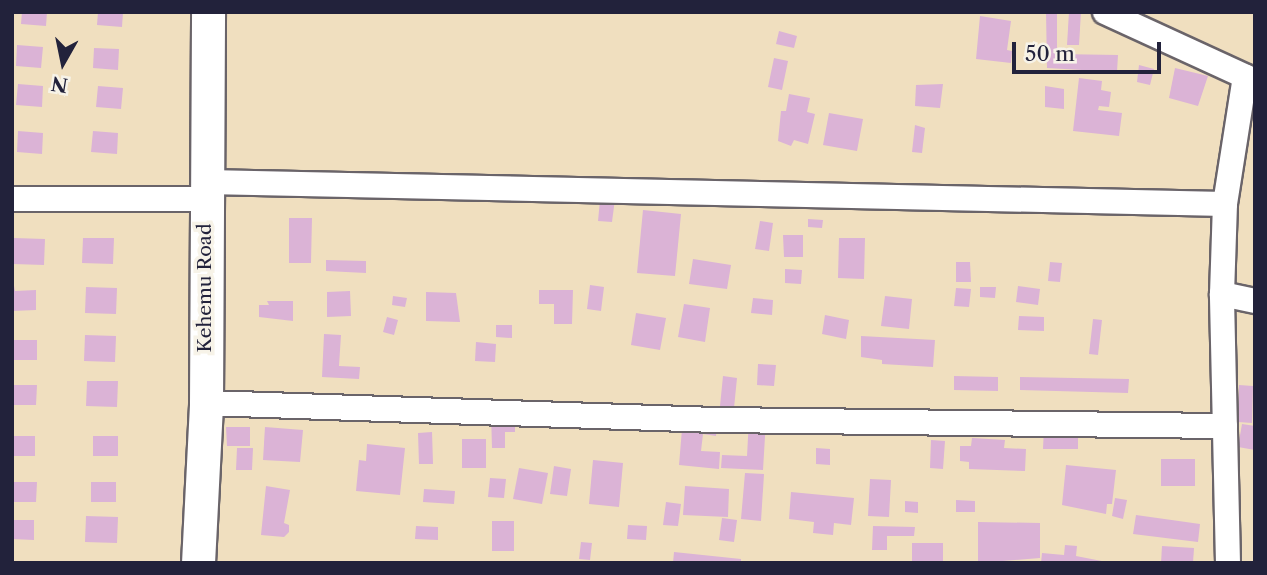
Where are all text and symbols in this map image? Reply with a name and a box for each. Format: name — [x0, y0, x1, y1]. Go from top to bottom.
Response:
north arrow — [28, 28, 98, 98]
scale bar — [1015, 28, 1164, 72]
text: 50 m — [1025, 41, 1075, 66]
text: N — [50, 72, 70, 97]
street label: Kehemu Road — [194, 224, 216, 352]

